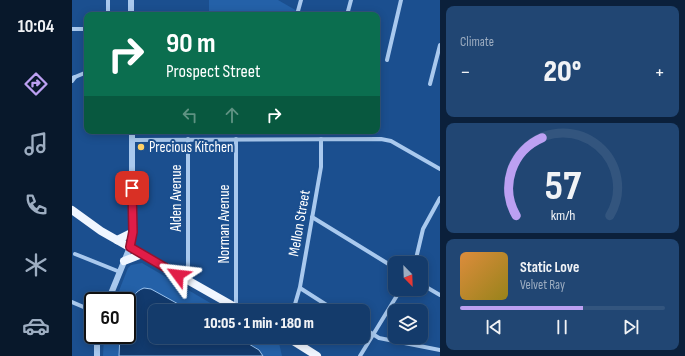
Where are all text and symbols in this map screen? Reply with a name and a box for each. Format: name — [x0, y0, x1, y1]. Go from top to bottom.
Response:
text: 10:04 — [18, 16, 54, 37]
text: 90 m — [166, 27, 216, 60]
icon: right — [100, 28, 152, 80]
text: Climate — [460, 34, 494, 50]
text: 20° — [544, 54, 581, 90]
text: − — [460, 59, 471, 86]
text: + — [654, 59, 665, 86]
text: Prospect Street — [166, 61, 261, 82]
icon: directions — [22, 70, 50, 98]
icon: left — [179, 104, 201, 126]
icon: ahead — [221, 104, 243, 126]
icon: right — [263, 104, 285, 126]
icon: music — [22, 130, 50, 158]
place label: Precious Kitchen — [149, 138, 233, 157]
marker: Precious Kitchen — [136, 142, 146, 152]
text: 57 — [544, 162, 582, 211]
street label: Alden Avenue — [167, 164, 186, 233]
pin — [115, 171, 149, 205]
icon: arrive — [121, 177, 143, 199]
street label: Norman Avenue — [215, 184, 234, 264]
street label: Mellon Street — [284, 188, 315, 258]
icon: phone — [22, 191, 50, 219]
text: km/h — [550, 207, 575, 224]
icon: climate — [22, 251, 50, 279]
position arrow — [157, 254, 199, 296]
north arrow — [388, 256, 428, 296]
map controls — [388, 256, 428, 344]
text: Static Love — [520, 258, 579, 277]
text: Velvet Ray — [520, 277, 565, 293]
speed limit sign: 60 — [84, 292, 136, 344]
button: layers — [388, 304, 428, 344]
icon: car — [22, 312, 50, 340]
text: 10:05 · 1 min · 180 m — [204, 314, 314, 333]
icon: previous — [483, 316, 505, 338]
icon: pause — [551, 316, 573, 338]
icon: next — [620, 316, 642, 338]

